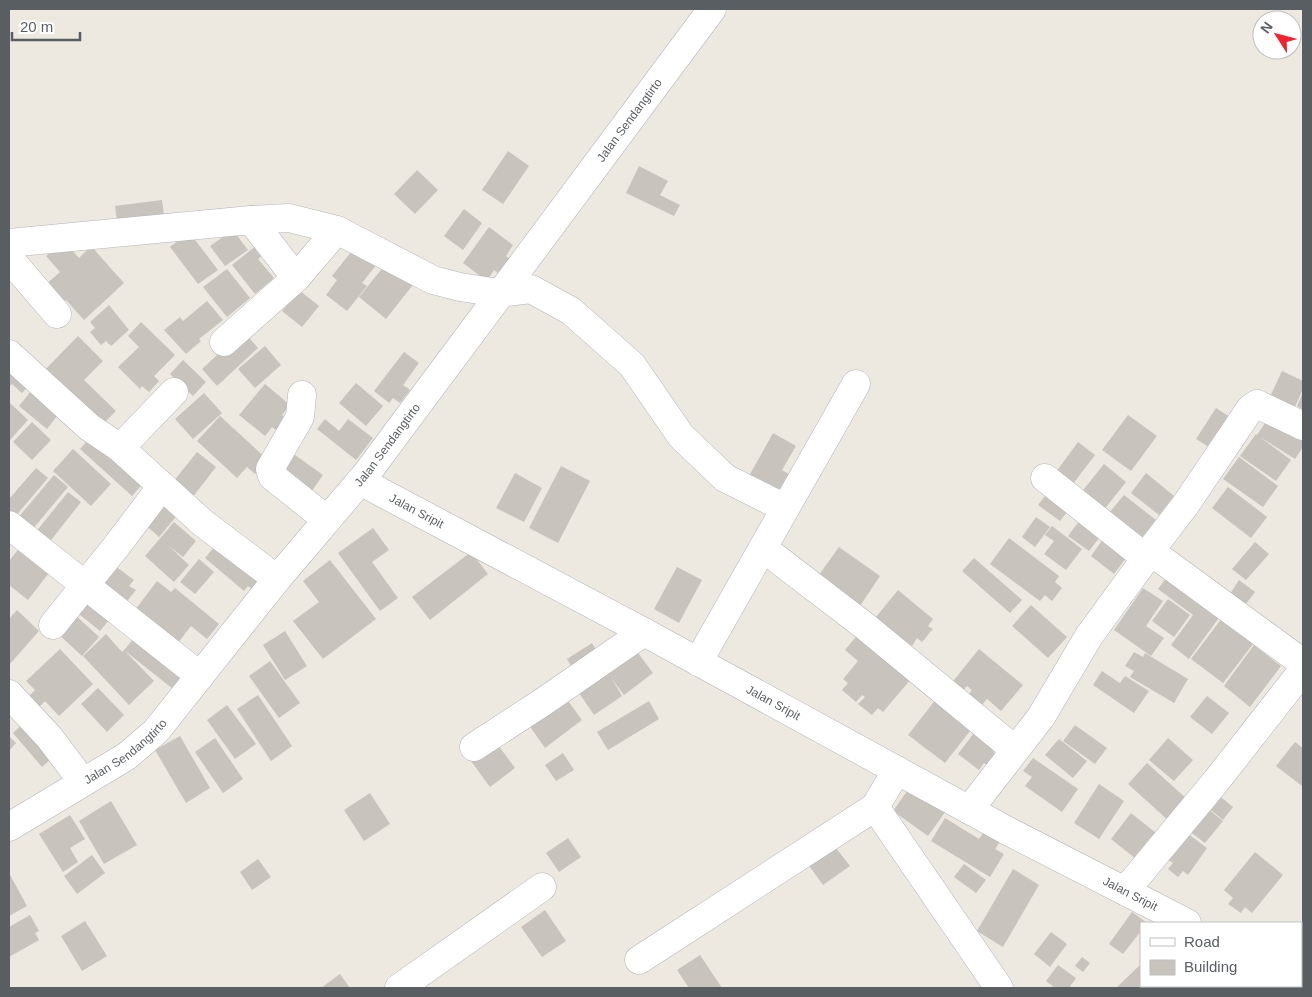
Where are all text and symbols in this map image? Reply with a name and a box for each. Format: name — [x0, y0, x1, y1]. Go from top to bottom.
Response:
scale bar — [12, 10, 80, 42]
north arrow — [1252, 10, 1302, 60]
text: 20 m — [20, 18, 53, 35]
text: N — [1257, 19, 1276, 36]
street label: Jalan Sendangtirto — [594, 76, 665, 165]
street label: Jalan Sendangtirto — [352, 401, 423, 489]
street label: Jalan Sripit — [387, 491, 447, 531]
street label: Jalan Sripit — [744, 682, 803, 723]
street label: Jalan Sendangtirto — [82, 716, 170, 787]
street label: Jalan Sripit — [1101, 874, 1161, 914]
legend — [1140, 922, 1302, 987]
text: Road — [1184, 933, 1220, 950]
text: Building — [1184, 958, 1237, 975]

